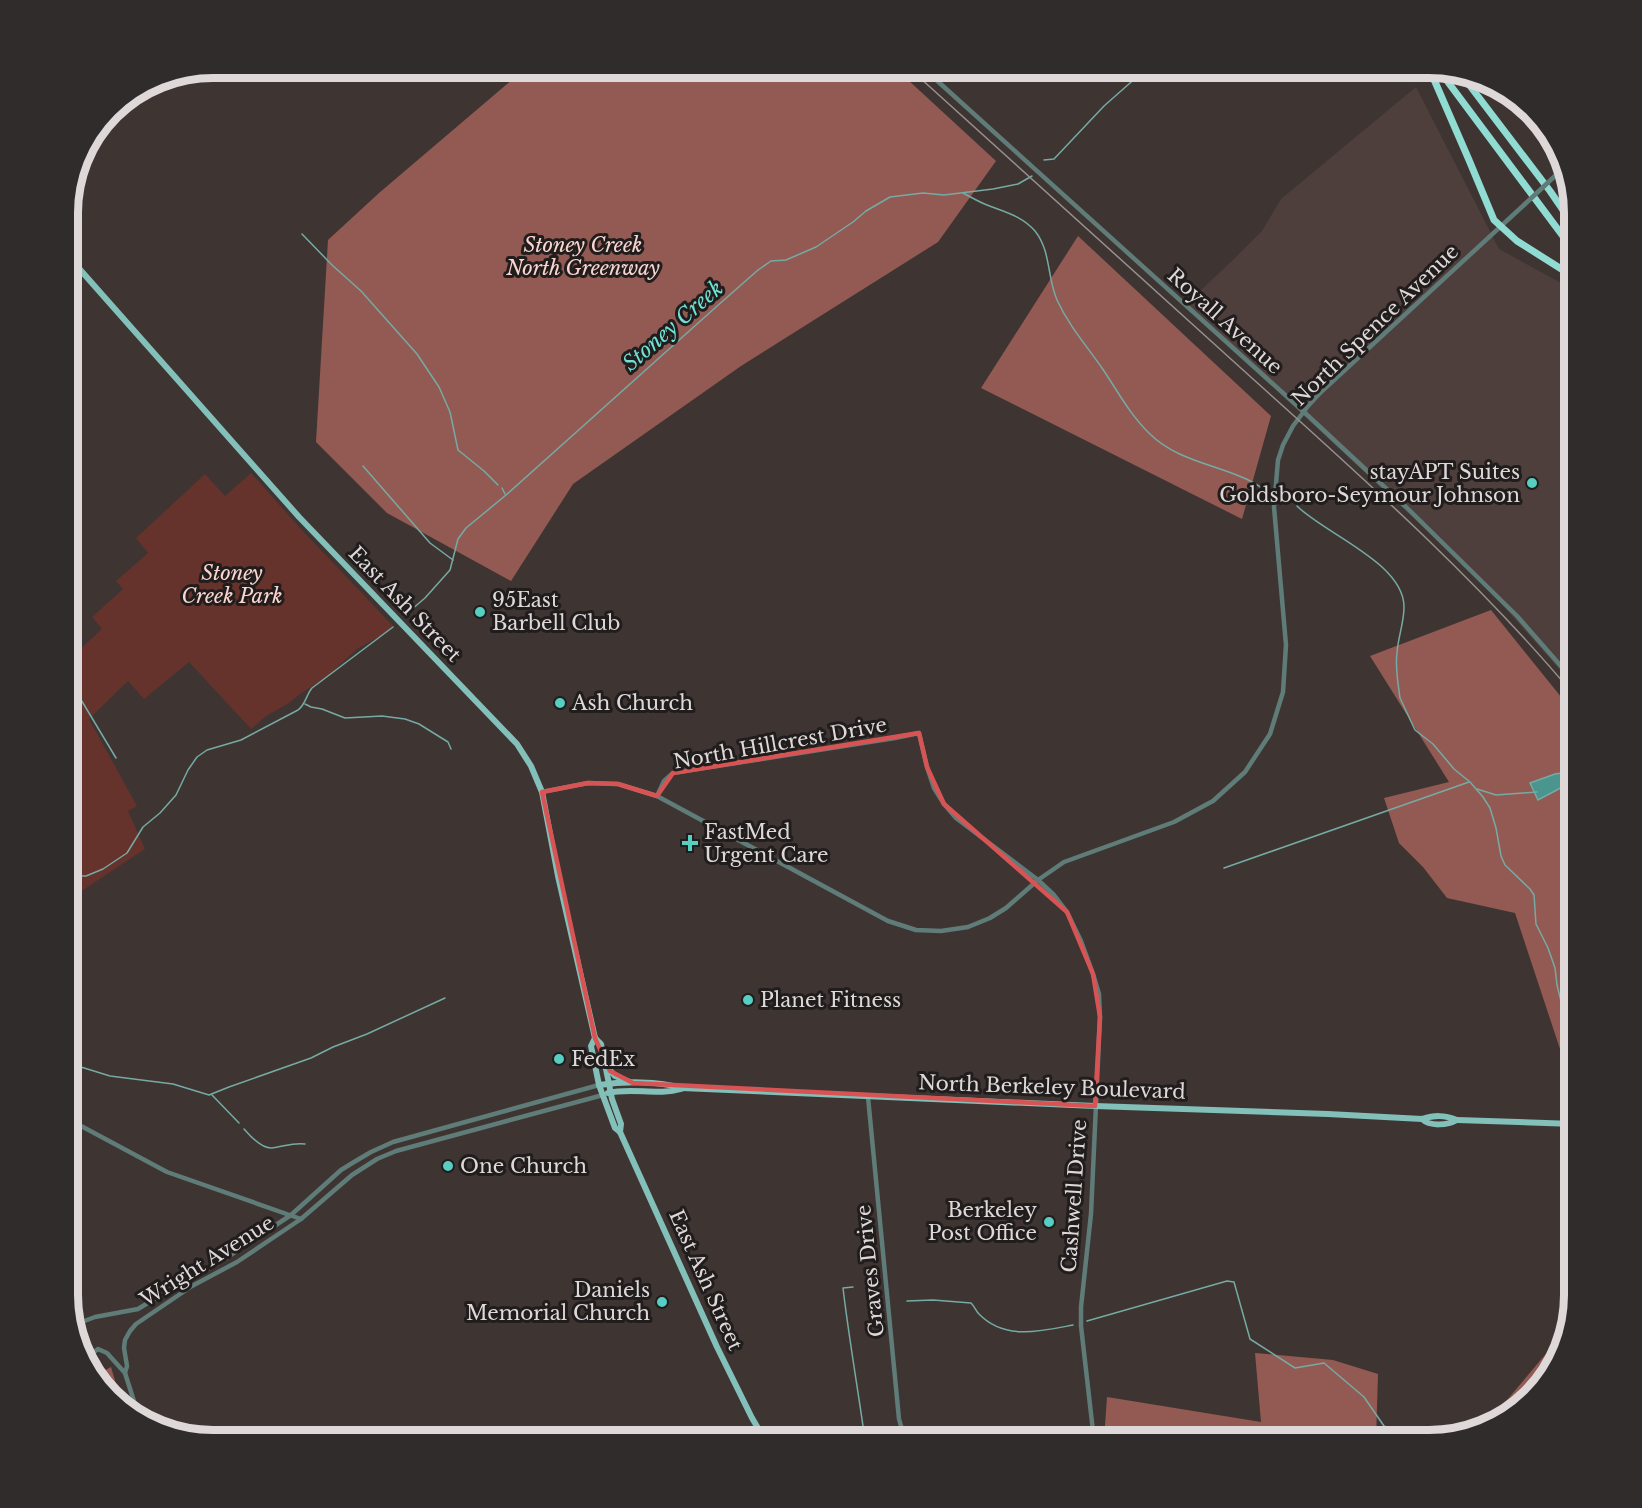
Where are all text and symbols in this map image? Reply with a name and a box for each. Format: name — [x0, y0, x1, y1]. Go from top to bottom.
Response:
park label: Stoney Creek North Greenway — [505, 233, 660, 280]
street label: North Spence Avenue — [1287, 239, 1463, 411]
street label: Royall Avenue — [1163, 263, 1287, 379]
water label: Stoney Creek — [617, 275, 729, 377]
place label: stayAPT Suites Goldsboro-Seymour Johnson — [1219, 460, 1520, 507]
marker: stayAPT Suites Goldsboro-Seymour Johnson — [1525, 476, 1539, 490]
street label: East Ash Street — [344, 541, 467, 667]
park label: Stoney Creek Park — [181, 561, 283, 608]
place label: 95East Barbell Club — [492, 588, 620, 635]
marker: 95East Barbell Club — [473, 605, 487, 619]
place label: Ash Church — [571, 691, 693, 715]
marker: Ash Church — [553, 696, 567, 710]
street label: North Hillcrest Drive — [671, 712, 889, 774]
place label: FastMed Urgent Care — [704, 820, 828, 867]
marker: FastMed Urgent Care — [681, 834, 699, 852]
place label: Planet Fitness — [760, 988, 901, 1012]
marker: Planet Fitness — [741, 993, 755, 1007]
place label: FedEx — [571, 1047, 635, 1071]
marker: FedEx — [552, 1052, 566, 1066]
street label: North Berkeley Boulevard — [918, 1070, 1186, 1104]
street label: Cashwell Drive — [1057, 1119, 1091, 1273]
place label: One Church — [460, 1154, 587, 1178]
marker: One Church — [441, 1159, 455, 1173]
place label: Berkeley Post Office — [928, 1198, 1037, 1245]
street label: Graves Drive — [851, 1204, 889, 1338]
street label: East Ash Street — [664, 1206, 748, 1354]
street label: Wright Avenue — [135, 1210, 278, 1312]
marker: Berkeley Post Office — [1042, 1215, 1056, 1229]
place label: Daniels Memorial Church — [466, 1278, 650, 1325]
marker: Daniels Memorial Church — [655, 1295, 669, 1309]

